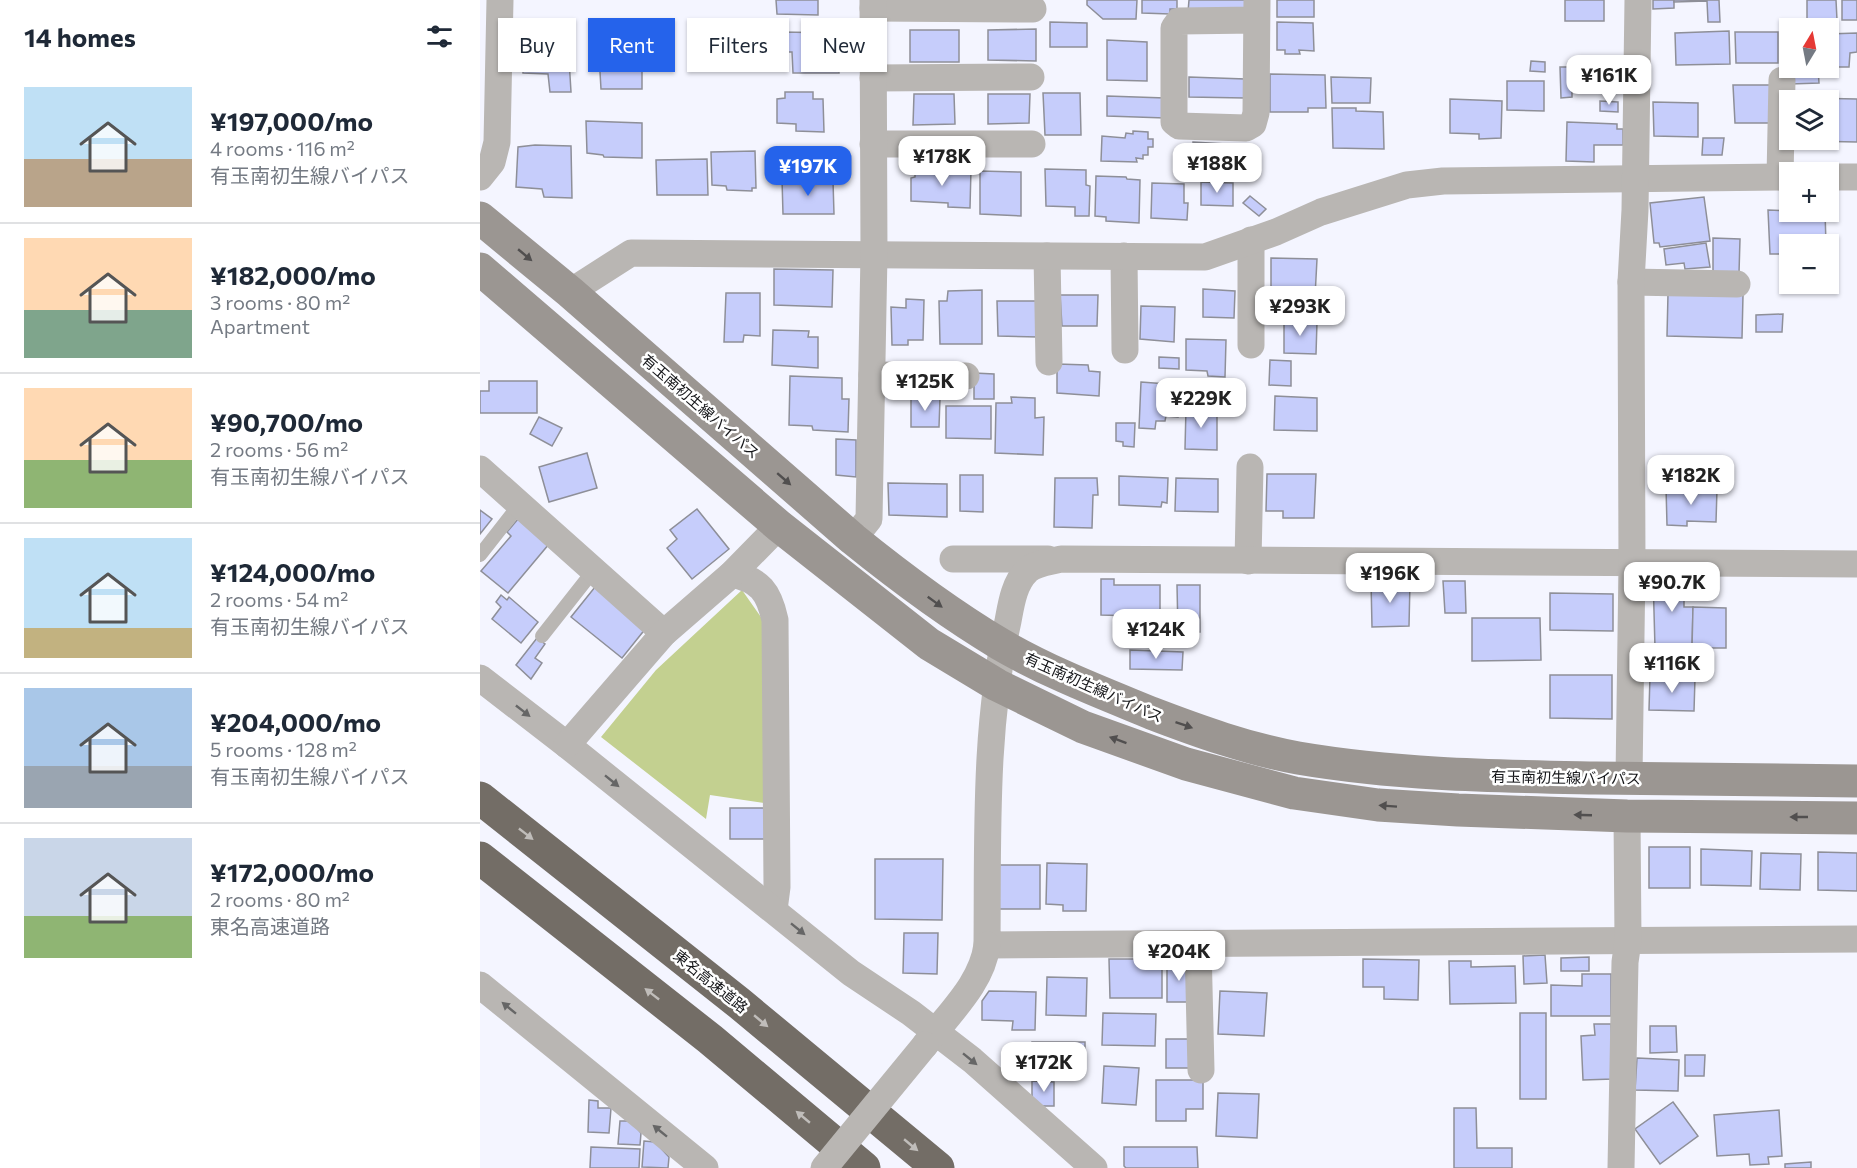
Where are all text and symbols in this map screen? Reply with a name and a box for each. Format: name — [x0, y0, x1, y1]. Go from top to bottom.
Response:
chip: Buy — [498, 18, 576, 72]
chip: Rent — [588, 18, 675, 72]
chip: Filters — [687, 18, 789, 72]
chip: New — [801, 18, 887, 72]
north arrow — [1779, 18, 1839, 78]
map controls — [1779, 18, 1839, 294]
icon: filters — [423, 20, 456, 53]
text: 14 homes — [24, 21, 136, 52]
pin: ¥161K — [1567, 55, 1651, 106]
text: ¥161K — [1580, 62, 1638, 86]
button: layers — [1779, 90, 1839, 150]
text: ¥197,000/mo — [210, 105, 373, 136]
icon: home — [72, 111, 144, 183]
text: 4 rooms · 116 m² — [210, 136, 355, 160]
pin: ¥178K — [900, 136, 984, 187]
text: ¥178K — [912, 143, 972, 167]
pin: ¥188K — [1175, 143, 1259, 194]
pin: ¥197K — [766, 146, 850, 197]
text: ¥188K — [1187, 150, 1247, 174]
text: ¥197K — [779, 153, 837, 177]
button: + — [1779, 162, 1839, 222]
text: 有玉南初生線バイパス — [210, 163, 410, 187]
button: − — [1779, 234, 1839, 294]
one-way arrow — [517, 248, 532, 261]
text: ¥182,000/mo — [210, 259, 376, 290]
icon: home — [72, 262, 144, 334]
pin: ¥293K — [1258, 286, 1342, 337]
text: 3 rooms · 80 m² — [210, 290, 350, 314]
text: ¥293K — [1269, 293, 1331, 317]
text: Apartment — [210, 314, 310, 338]
street label: 有玉南初生線バイパス — [639, 350, 763, 462]
pin: ¥125K — [883, 361, 967, 412]
text: ¥125K — [896, 368, 954, 392]
pin: ¥229K — [1159, 378, 1243, 429]
text: ¥229K — [1170, 385, 1232, 409]
text: ¥90,700/mo — [210, 406, 363, 437]
icon: home — [72, 412, 144, 484]
text: 2 rooms · 56 m² — [210, 437, 348, 461]
pin: ¥182K — [1649, 455, 1733, 506]
text: ¥182K — [1661, 462, 1721, 486]
text: 有玉南初生線バイパス — [210, 464, 410, 488]
one-way arrow — [776, 472, 791, 485]
pin: ¥196K — [1348, 553, 1432, 604]
text: ¥124,000/mo — [210, 556, 375, 587]
text: ¥196K — [1360, 560, 1420, 584]
icon: home — [72, 562, 144, 634]
pin: ¥90.7K — [1623, 562, 1721, 613]
text: ¥90.7K — [1638, 569, 1706, 593]
text: 2 rooms · 54 m² — [210, 587, 348, 611]
one-way arrow — [927, 595, 942, 607]
pin: ¥124K — [1114, 609, 1198, 660]
text: 有玉南初生線バイパス — [210, 614, 410, 638]
text: ¥124K — [1126, 616, 1186, 640]
pin: ¥116K — [1630, 643, 1714, 694]
street label: 有玉南初生線バイパス — [1022, 648, 1166, 726]
text: ¥116K — [1643, 650, 1701, 674]
one-way arrow — [516, 705, 531, 717]
text: ¥204,000/mo — [210, 706, 381, 737]
icon: home — [72, 712, 144, 784]
one-way arrow — [1175, 720, 1193, 730]
one-way arrow — [1109, 734, 1127, 744]
text: 5 rooms · 128 m² — [210, 737, 357, 761]
text: 有玉南初生線バイパス — [210, 764, 410, 788]
street label: 有玉南初生線バイパス — [1491, 767, 1641, 787]
one-way arrow — [605, 774, 620, 787]
one-way arrow — [1378, 801, 1397, 810]
one-way arrow — [1573, 810, 1592, 819]
one-way arrow — [1789, 812, 1808, 822]
one-way arrow — [518, 828, 534, 841]
text: ¥172,000/mo — [210, 856, 374, 887]
icon: home — [72, 862, 144, 934]
text: 2 rooms · 80 m² — [210, 887, 350, 911]
text: 東名高速道路 — [210, 914, 330, 938]
one-way arrow — [790, 922, 805, 935]
pin: ¥204K — [1137, 931, 1221, 982]
text: ¥204K — [1147, 938, 1211, 962]
street label: 東名高速道路 — [670, 946, 752, 1016]
one-way arrow — [644, 987, 660, 1000]
one-way arrow — [502, 1002, 517, 1015]
one-way arrow — [753, 1014, 769, 1027]
pin: ¥172K — [1002, 1042, 1086, 1093]
text: ¥172K — [1015, 1049, 1073, 1073]
one-way arrow — [962, 1052, 977, 1065]
one-way arrow — [796, 1111, 811, 1124]
one-way arrow — [653, 1125, 668, 1138]
one-way arrow — [903, 1139, 919, 1152]

